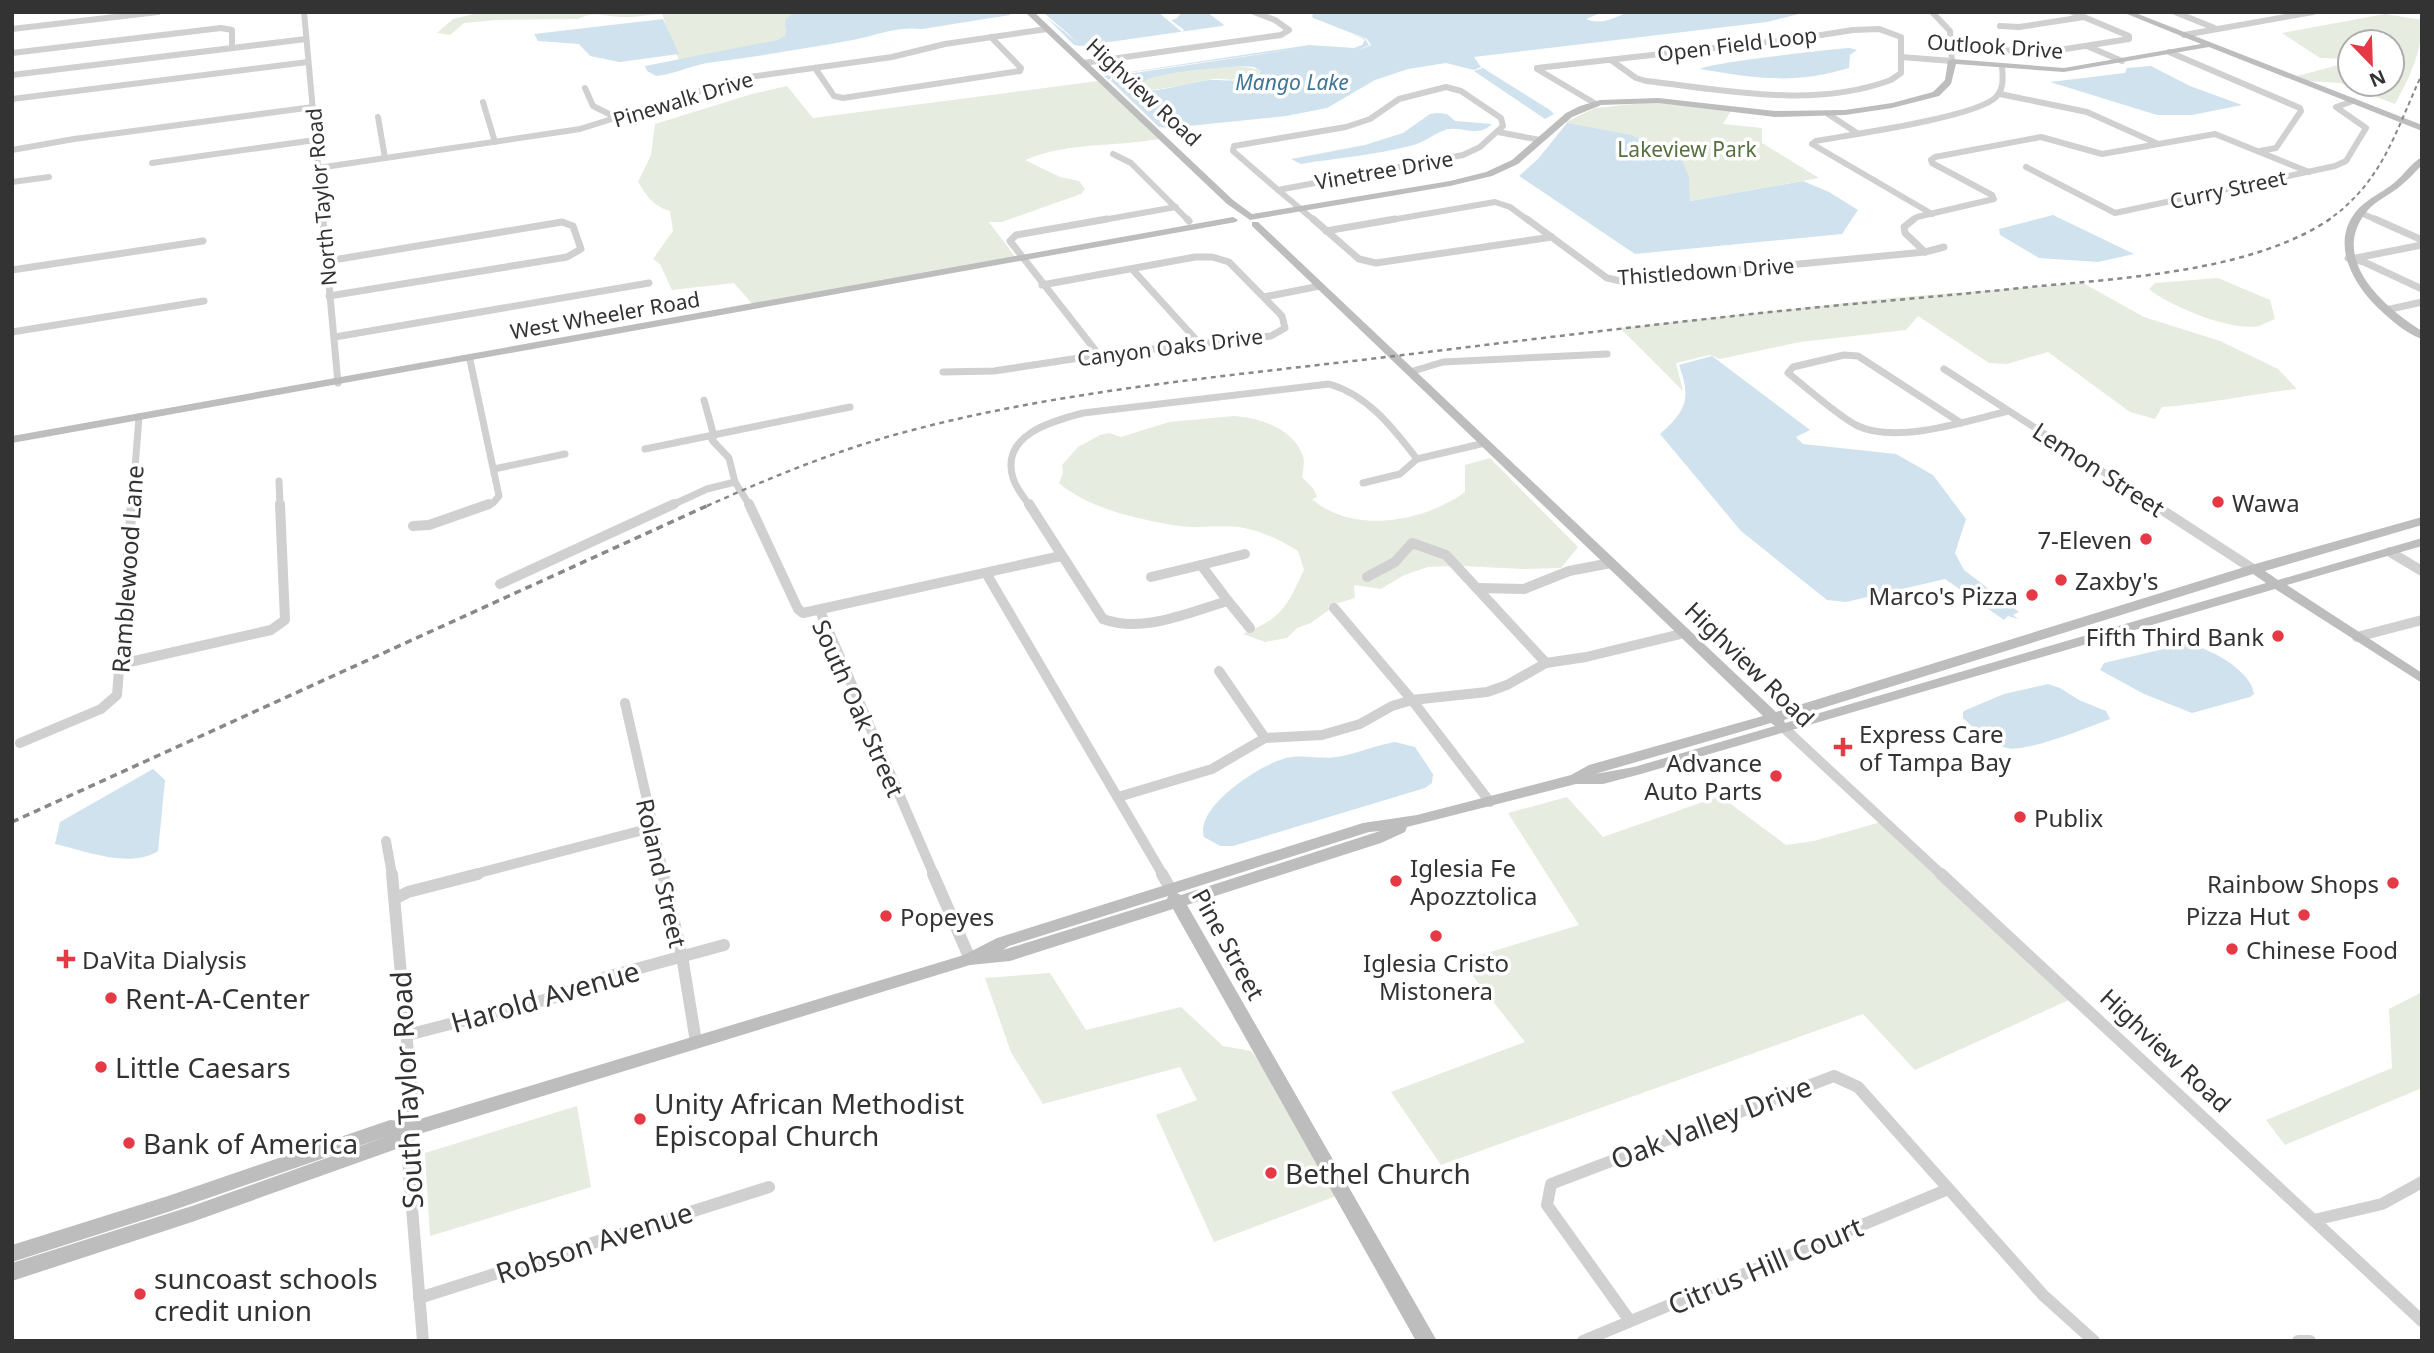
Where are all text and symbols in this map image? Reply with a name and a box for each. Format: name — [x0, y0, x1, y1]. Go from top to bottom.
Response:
street label: Open Field Loop — [1655, 20, 1819, 68]
street label: Outlook Drive — [1926, 27, 2064, 65]
north arrow — [2336, 28, 2406, 98]
street label: Highview Road — [1081, 32, 1207, 152]
street label: Pinewalk Drive — [610, 64, 756, 134]
text: N — [2365, 64, 2390, 94]
water label: Mango Lake — [1235, 68, 1349, 96]
street label: North Taylor Road — [299, 107, 343, 287]
park label: Lakeview Park — [1617, 135, 1757, 163]
street label: Vinetree Drive — [1313, 144, 1455, 196]
street label: Curry Street — [2167, 163, 2289, 215]
street label: Thistledown Drive — [1617, 251, 1795, 291]
street label: West Wheeler Road — [508, 285, 702, 345]
street label: Canyon Oaks Drive — [1076, 322, 1264, 372]
street label: Lemon Street — [2027, 414, 2172, 524]
street label: Ramblewood Lane — [103, 464, 151, 674]
place label: Wawa — [2232, 486, 2300, 519]
marker: Wawa — [2210, 494, 2226, 510]
place label: 7-Eleven — [2037, 523, 2132, 556]
marker: 7-Eleven — [2138, 531, 2154, 547]
place label: Zaxby's — [2075, 564, 2159, 597]
marker: Zaxby's — [2053, 572, 2069, 588]
place label: Marco's Pizza — [1868, 579, 2018, 612]
marker: Marco's Pizza — [2024, 587, 2040, 603]
street label: Highview Road — [1678, 594, 1822, 734]
street label: South Oak Street — [805, 614, 913, 802]
place label: Fifth Third Bank — [2086, 620, 2264, 653]
marker: Fifth Third Bank — [2270, 628, 2286, 644]
place label: Express Care of Tampa Bay — [1859, 717, 2012, 778]
marker: Express Care of Tampa Bay — [1833, 737, 1853, 757]
place label: Advance Auto Parts — [1644, 746, 1762, 807]
marker: Advance Auto Parts — [1768, 768, 1784, 784]
street label: Roland Street — [629, 795, 695, 951]
place label: Publix — [2034, 801, 2103, 834]
marker: Publix — [2012, 809, 2028, 825]
place label: Iglesia Fe Apozztolica — [1410, 851, 1538, 912]
place label: Rainbow Shops — [2207, 867, 2379, 900]
marker: Iglesia Fe Apozztolica — [1388, 873, 1404, 889]
marker: Rainbow Shops — [2385, 875, 2401, 891]
street label: Pine Street — [1185, 883, 1273, 1006]
place label: Pizza Hut — [2186, 899, 2290, 932]
place label: Popeyes — [900, 900, 994, 933]
marker: Pizza Hut — [2296, 907, 2312, 923]
marker: Popeyes — [878, 908, 894, 924]
marker: Iglesia Cristo Mistonera — [1428, 928, 1444, 944]
place label: Chinese Food — [2246, 933, 2398, 966]
marker: Chinese Food — [2224, 941, 2240, 957]
place label: DaVita Dialysis — [82, 943, 247, 976]
place label: Iglesia Cristo Mistonera — [1363, 946, 1509, 1007]
marker: DaVita Dialysis — [56, 949, 76, 969]
street label: Harold Avenue — [446, 951, 644, 1041]
street label: South Taylor Road — [381, 970, 431, 1210]
place label: Rent-A-Center — [125, 979, 310, 1017]
street label: Highview Road — [2093, 981, 2239, 1119]
marker: Rent-A-Center — [103, 990, 119, 1006]
place label: Little Caesars — [115, 1048, 291, 1086]
marker: Little Caesars — [93, 1059, 109, 1075]
street label: Oak Valley Drive — [1605, 1066, 1817, 1178]
place label: Unity African Methodist Episcopal Church — [654, 1084, 964, 1154]
marker: Unity African Methodist Episcopal Church — [632, 1111, 648, 1127]
place label: Bank of America — [143, 1124, 358, 1162]
marker: Bank of America — [121, 1135, 137, 1151]
place label: Bethel Church — [1285, 1154, 1471, 1192]
marker: Bethel Church — [1263, 1165, 1279, 1181]
street label: Robson Avenue — [491, 1192, 697, 1292]
street label: Citrus Hill Court — [1662, 1207, 1868, 1323]
place label: suncoast schools credit union — [154, 1259, 378, 1329]
marker: suncoast schools credit union — [132, 1286, 148, 1302]

